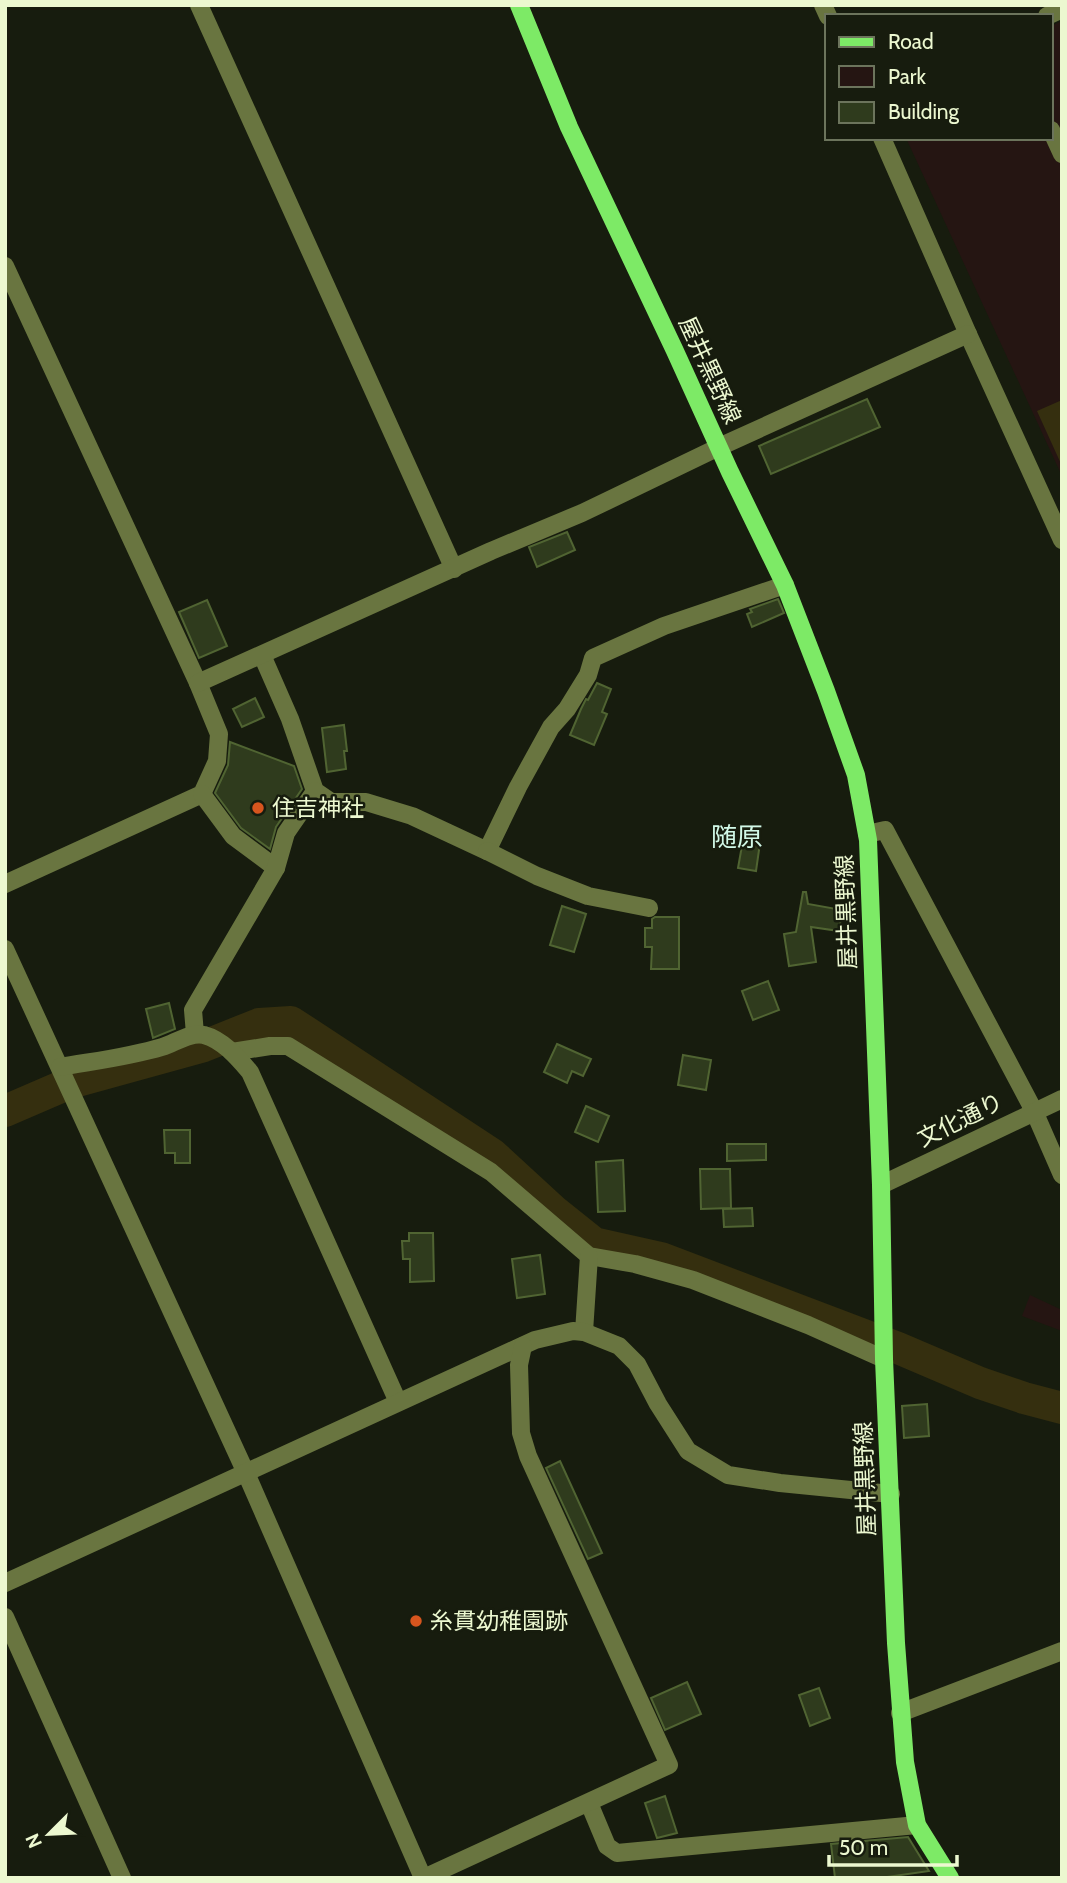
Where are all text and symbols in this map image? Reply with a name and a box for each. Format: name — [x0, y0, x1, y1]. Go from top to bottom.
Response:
legend — [825, 14, 1053, 140]
text: Road — [888, 29, 934, 54]
text: Park — [888, 64, 926, 89]
text: Building — [888, 99, 960, 124]
street label: 屋井黒野線 — [673, 312, 747, 428]
place label: 住吉神社 — [272, 794, 364, 822]
marker: 住吉神社 — [250, 800, 266, 816]
district label: 随原 — [711, 821, 763, 853]
street label: 屋井黒野線 — [830, 854, 862, 970]
street label: 文化通り — [913, 1087, 1007, 1153]
street label: 屋井黒野線 — [849, 1421, 881, 1537]
place label: 糸貫幼稚園跡 — [430, 1607, 568, 1635]
marker: 糸貫幼稚園跡 — [408, 1613, 424, 1629]
north arrow — [14, 1799, 84, 1869]
scale bar — [829, 1824, 957, 1868]
text: N — [21, 1830, 47, 1852]
text: 50 m — [839, 1835, 888, 1860]

